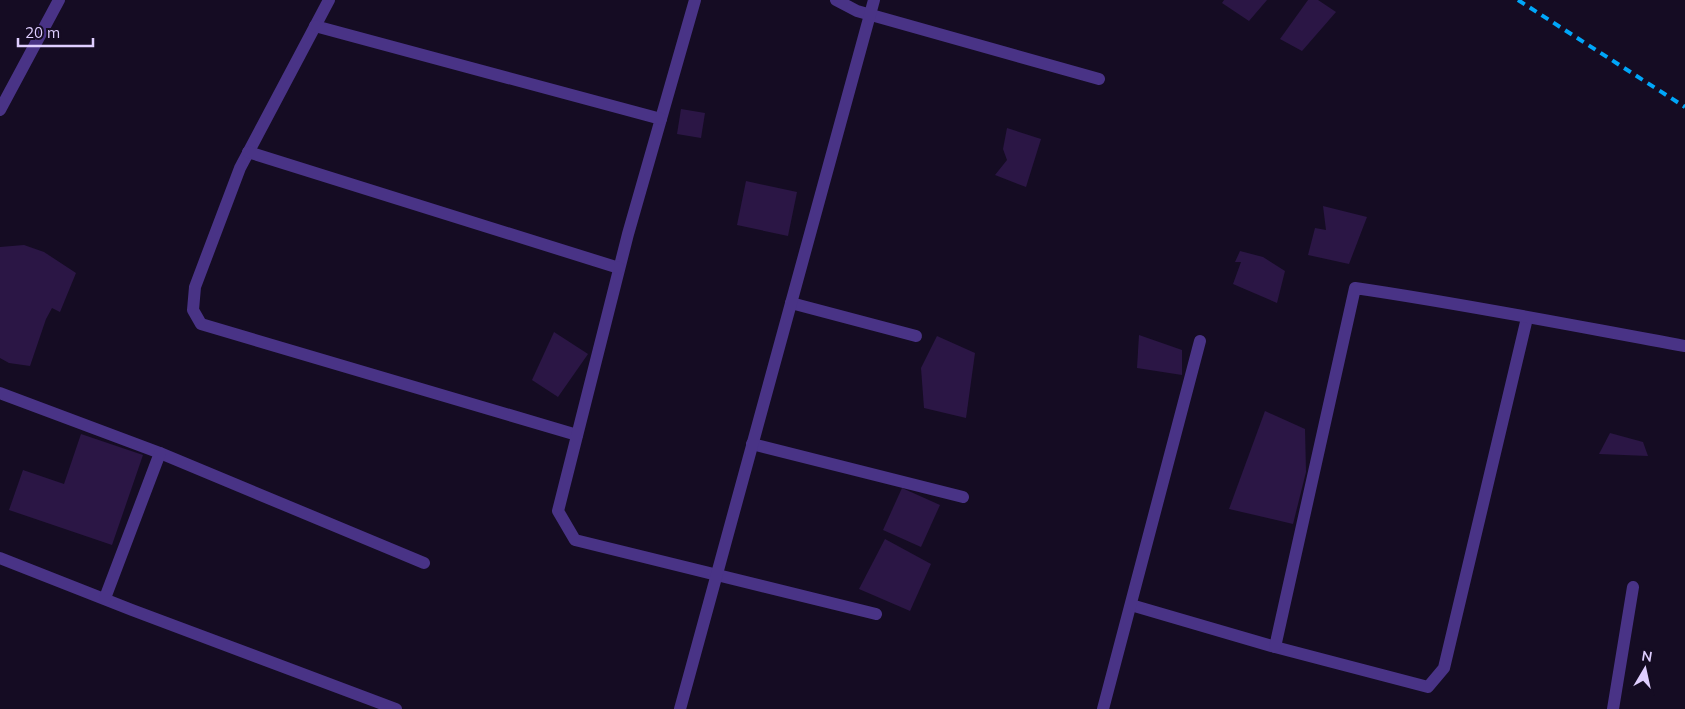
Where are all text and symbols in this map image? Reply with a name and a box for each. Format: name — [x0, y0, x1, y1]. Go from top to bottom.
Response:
scale bar — [18, 15, 92, 47]
text: 20 m — [25, 23, 60, 42]
north arrow — [1620, 644, 1670, 694]
text: N — [1640, 646, 1654, 666]

